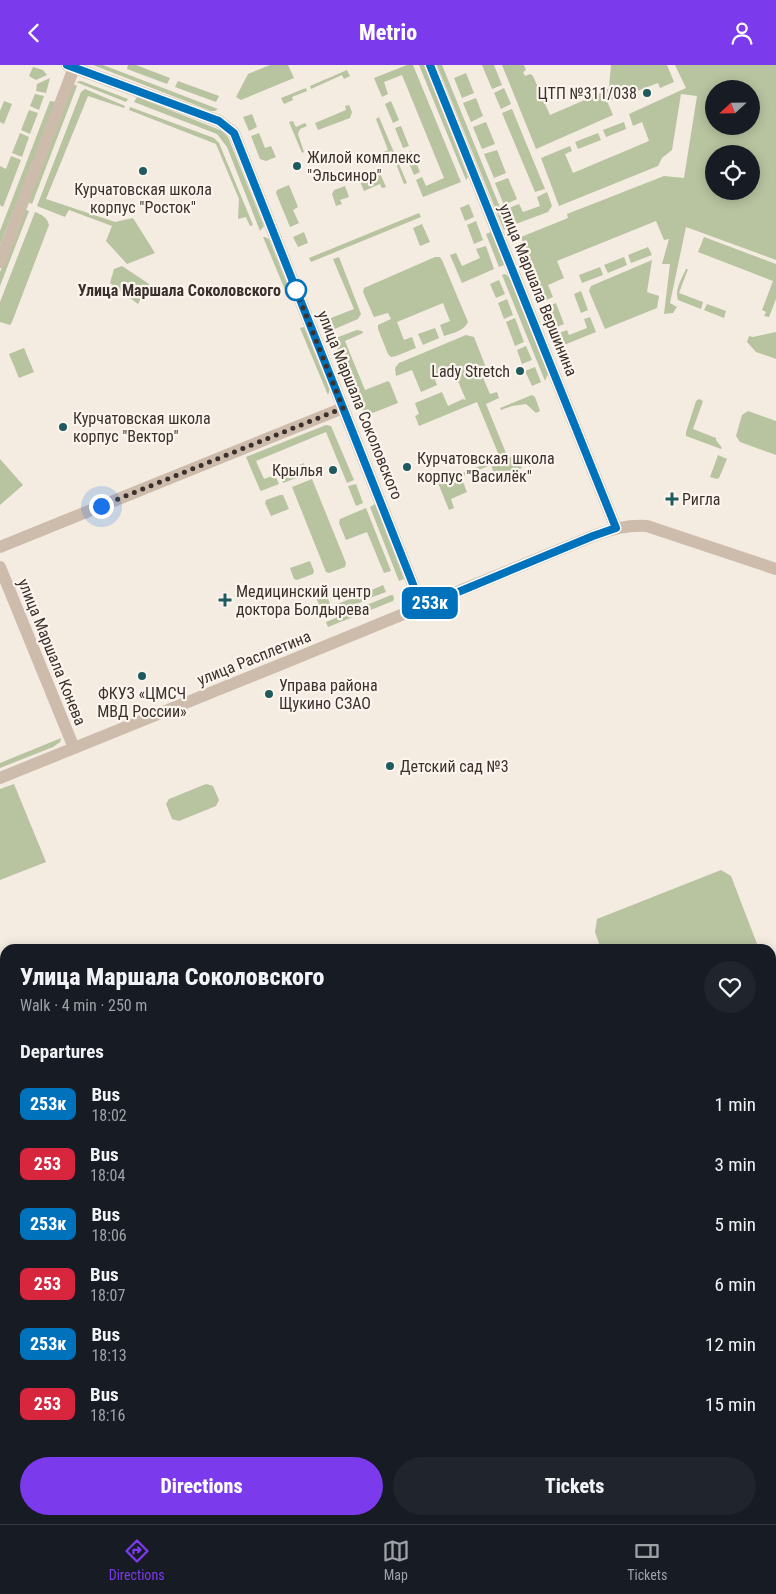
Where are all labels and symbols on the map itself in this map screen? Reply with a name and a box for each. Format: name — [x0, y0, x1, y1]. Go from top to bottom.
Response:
north arrow — [705, 80, 760, 135]
place label: ЦТП №311/038 — [538, 84, 637, 103]
marker: ЦТП №311/038 — [641, 87, 653, 99]
place label: Жилой комплекс "Эльсинор" — [307, 148, 420, 185]
marker: Жилой комплекс "Эльсинор" — [291, 160, 303, 172]
marker: Курчатовская школа корпус "Росток" — [137, 165, 149, 177]
place label: Курчатовская школа корпус "Росток" — [74, 180, 212, 217]
street label: улица Маршала Вершинина — [495, 201, 581, 379]
marker: Улица Маршала Соколовского — [285, 279, 307, 301]
place label: Улица Маршала Соколовского — [78, 281, 281, 300]
street label: улица Маршала Соколовского — [313, 308, 407, 502]
place label: Lady Stretch — [431, 362, 510, 381]
marker: Lady Stretch — [514, 365, 526, 377]
place label: Курчатовская школа корпус "Вектор" — [73, 409, 211, 446]
marker: Курчатовская школа корпус "Вектор" — [57, 421, 69, 433]
place label: Курчатовская школа корпус "Василёк" — [417, 449, 555, 486]
place label: Крылья — [272, 461, 323, 480]
marker: Курчатовская школа корпус "Василёк" — [401, 461, 413, 473]
marker: Крылья — [327, 464, 339, 476]
place label: Ригла — [682, 490, 720, 509]
marker: Ригла — [666, 493, 678, 505]
your location — [89, 494, 114, 519]
street label: улица Маршала Конева — [14, 576, 90, 728]
place label: Медицинский центр доктора Болдырева — [236, 582, 371, 619]
line badge: 253к — [395, 587, 465, 619]
marker: Медицинский центр доктора Болдырева — [218, 593, 232, 607]
street label: улица Расплетина — [194, 627, 314, 689]
marker: ФКУЗ «ЦМСЧ МВД России» — [136, 670, 148, 682]
place label: Управа района Щукино СЗАО — [279, 676, 378, 713]
place label: ФКУЗ «ЦМСЧ МВД России» — [97, 684, 187, 721]
marker: Управа района Щукино СЗАО — [263, 688, 275, 700]
place label: Детский сад №3 — [400, 757, 509, 776]
marker: Детский сад №3 — [384, 760, 396, 772]

